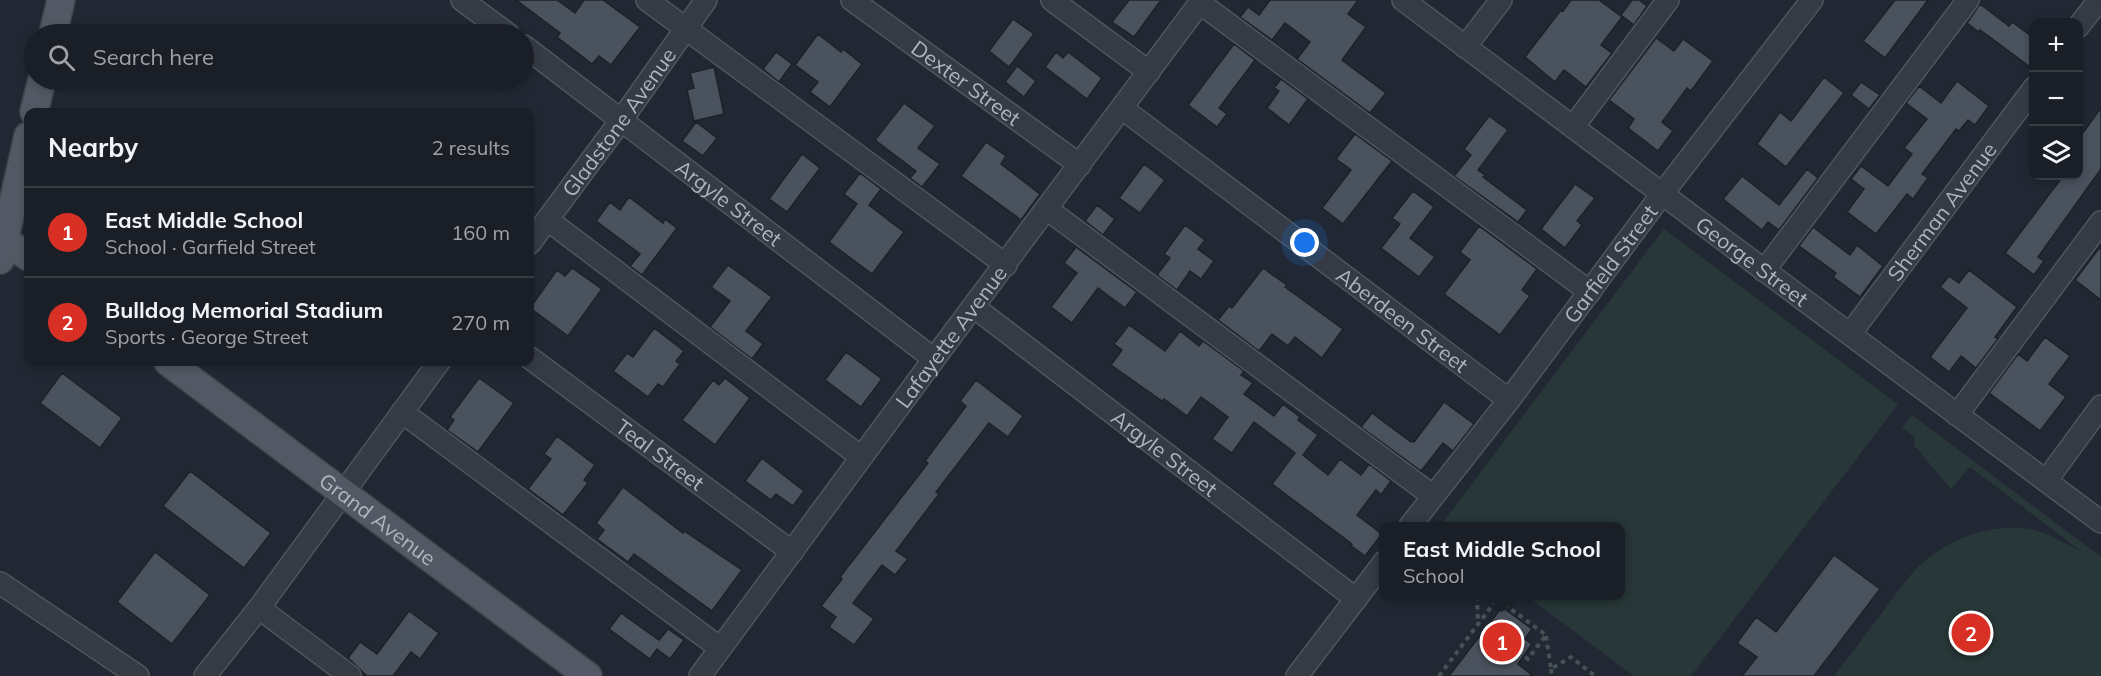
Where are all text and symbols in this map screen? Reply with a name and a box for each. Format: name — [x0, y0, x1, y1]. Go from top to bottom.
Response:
map controls — [2029, 18, 2083, 180]
button: + — [2029, 18, 2083, 72]
search box — [24, 24, 534, 90]
street label: Dexter Street — [907, 35, 1026, 131]
icon: search — [45, 41, 78, 74]
text: Search here — [93, 43, 214, 71]
street label: Gladstone Avenue — [556, 43, 681, 202]
button: − — [2029, 72, 2083, 126]
button: layers — [2029, 126, 2083, 180]
text: Nearby — [48, 131, 138, 164]
text: 2 results — [432, 135, 510, 160]
street label: Sherman Avenue — [1881, 137, 2002, 286]
street label: Argyle Street — [671, 154, 787, 251]
street label: Garfield Street — [1558, 199, 1663, 328]
text: East Middle School — [105, 206, 303, 234]
street label: George Street — [1691, 211, 1814, 312]
text: 1 — [62, 220, 74, 245]
text: 160 m — [451, 220, 510, 245]
your location — [1290, 228, 1319, 257]
text: School · Garfield Street — [105, 234, 316, 259]
street label: Lafayette Avenue — [890, 261, 1012, 413]
street label: Aberdeen Street — [1331, 262, 1474, 378]
text: Bulldog Memorial Stadium — [105, 296, 383, 324]
text: 2 — [62, 310, 74, 335]
text: 270 m — [451, 310, 510, 335]
text: Sports · George Street — [105, 324, 308, 349]
street label: Argyle Street — [1106, 404, 1223, 502]
street label: Teal Street — [611, 413, 710, 496]
street label: Grand Avenue — [314, 467, 441, 571]
popup — [1379, 522, 1625, 600]
text: East Middle School — [1403, 535, 1601, 563]
text: School — [1403, 563, 1465, 588]
pin: 2 — [1952, 610, 1990, 656]
pin: 1 — [1482, 620, 1522, 664]

